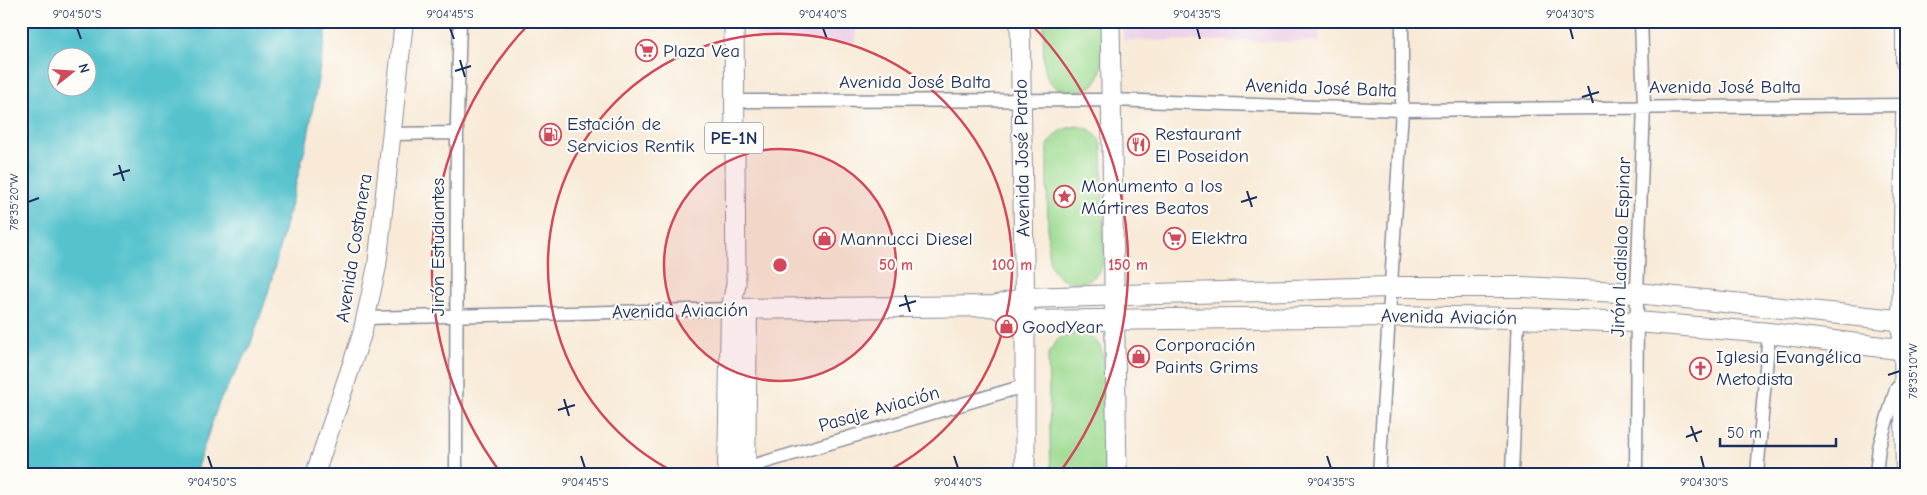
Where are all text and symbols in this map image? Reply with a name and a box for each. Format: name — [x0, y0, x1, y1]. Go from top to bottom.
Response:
text: 9°04'50"S — [53, 7, 102, 21]
text: 9°04'45"S — [426, 7, 474, 21]
text: 9°04'40"S — [799, 7, 847, 21]
text: 9°04'35"S — [1173, 7, 1221, 21]
text: 9°04'30"S — [1546, 7, 1594, 21]
supermarket icon: Plaza Vea — [635, 39, 659, 63]
place label: Plaza Vea — [663, 40, 740, 62]
north arrow — [48, 48, 98, 98]
text: N — [74, 61, 93, 75]
street label: Avenida José Balta — [839, 71, 991, 93]
street label: Avenida José Balta — [1245, 74, 1397, 102]
street label: Avenida José Balta — [1649, 76, 1801, 98]
street label: Avenida José Pardo — [1010, 79, 1034, 237]
place label: Estación de Servicios Rentik — [567, 113, 695, 157]
road number: PE-1N — [705, 122, 763, 154]
fuel station icon: Estación de Servicios Rentik — [539, 123, 563, 147]
place label: Restaurant El Poseidon — [1155, 123, 1249, 167]
restaurant icon: Restaurant El Poseidon — [1127, 133, 1151, 157]
street label: Jirón Ladislao Espinar — [1607, 156, 1635, 337]
street label: Avenida Costanera — [331, 172, 377, 324]
text: 78°35'20"W — [7, 173, 21, 230]
place label: Monumento a los Mártires Beatos — [1081, 175, 1222, 219]
street label: Jirón Estudiantes — [427, 178, 449, 316]
place icon: Monumento a los Mártires Beatos — [1053, 185, 1077, 209]
supermarket icon: Elektra — [1163, 226, 1187, 250]
shop icon: Mannucci Diesel — [812, 227, 836, 251]
place label: Elektra — [1191, 227, 1248, 249]
place label: Mannucci Diesel — [840, 228, 973, 250]
centre of rings — [771, 256, 789, 274]
text: 50 m — [879, 256, 913, 274]
text: 100 m — [992, 256, 1032, 274]
text: 150 m — [1108, 256, 1148, 274]
street label: Avenida Aviación — [612, 299, 748, 323]
street label: Avenida Aviación — [1381, 305, 1517, 329]
shop icon: GoodYear — [994, 315, 1018, 339]
place label: GoodYear — [1022, 316, 1103, 338]
place label: Corporación Paints Grims — [1155, 334, 1258, 378]
text: 78°35'10"W — [1906, 343, 1920, 399]
shop icon: Corporación Paints Grims — [1127, 344, 1151, 368]
place label: Iglesia Evangélica Metodista — [1716, 346, 1862, 390]
church icon: Iglesia Evangélica Metodista — [1688, 356, 1712, 380]
street label: Pasaje Aviación — [816, 381, 942, 437]
scale bar — [1720, 415, 1836, 447]
text: 50 m — [1727, 424, 1762, 442]
text: 9°04'50"S — [188, 475, 237, 489]
text: 9°04'45"S — [561, 475, 609, 489]
text: 9°04'40"S — [934, 475, 982, 489]
text: 9°04'35"S — [1307, 475, 1355, 489]
text: 9°04'30"S — [1680, 475, 1728, 489]

